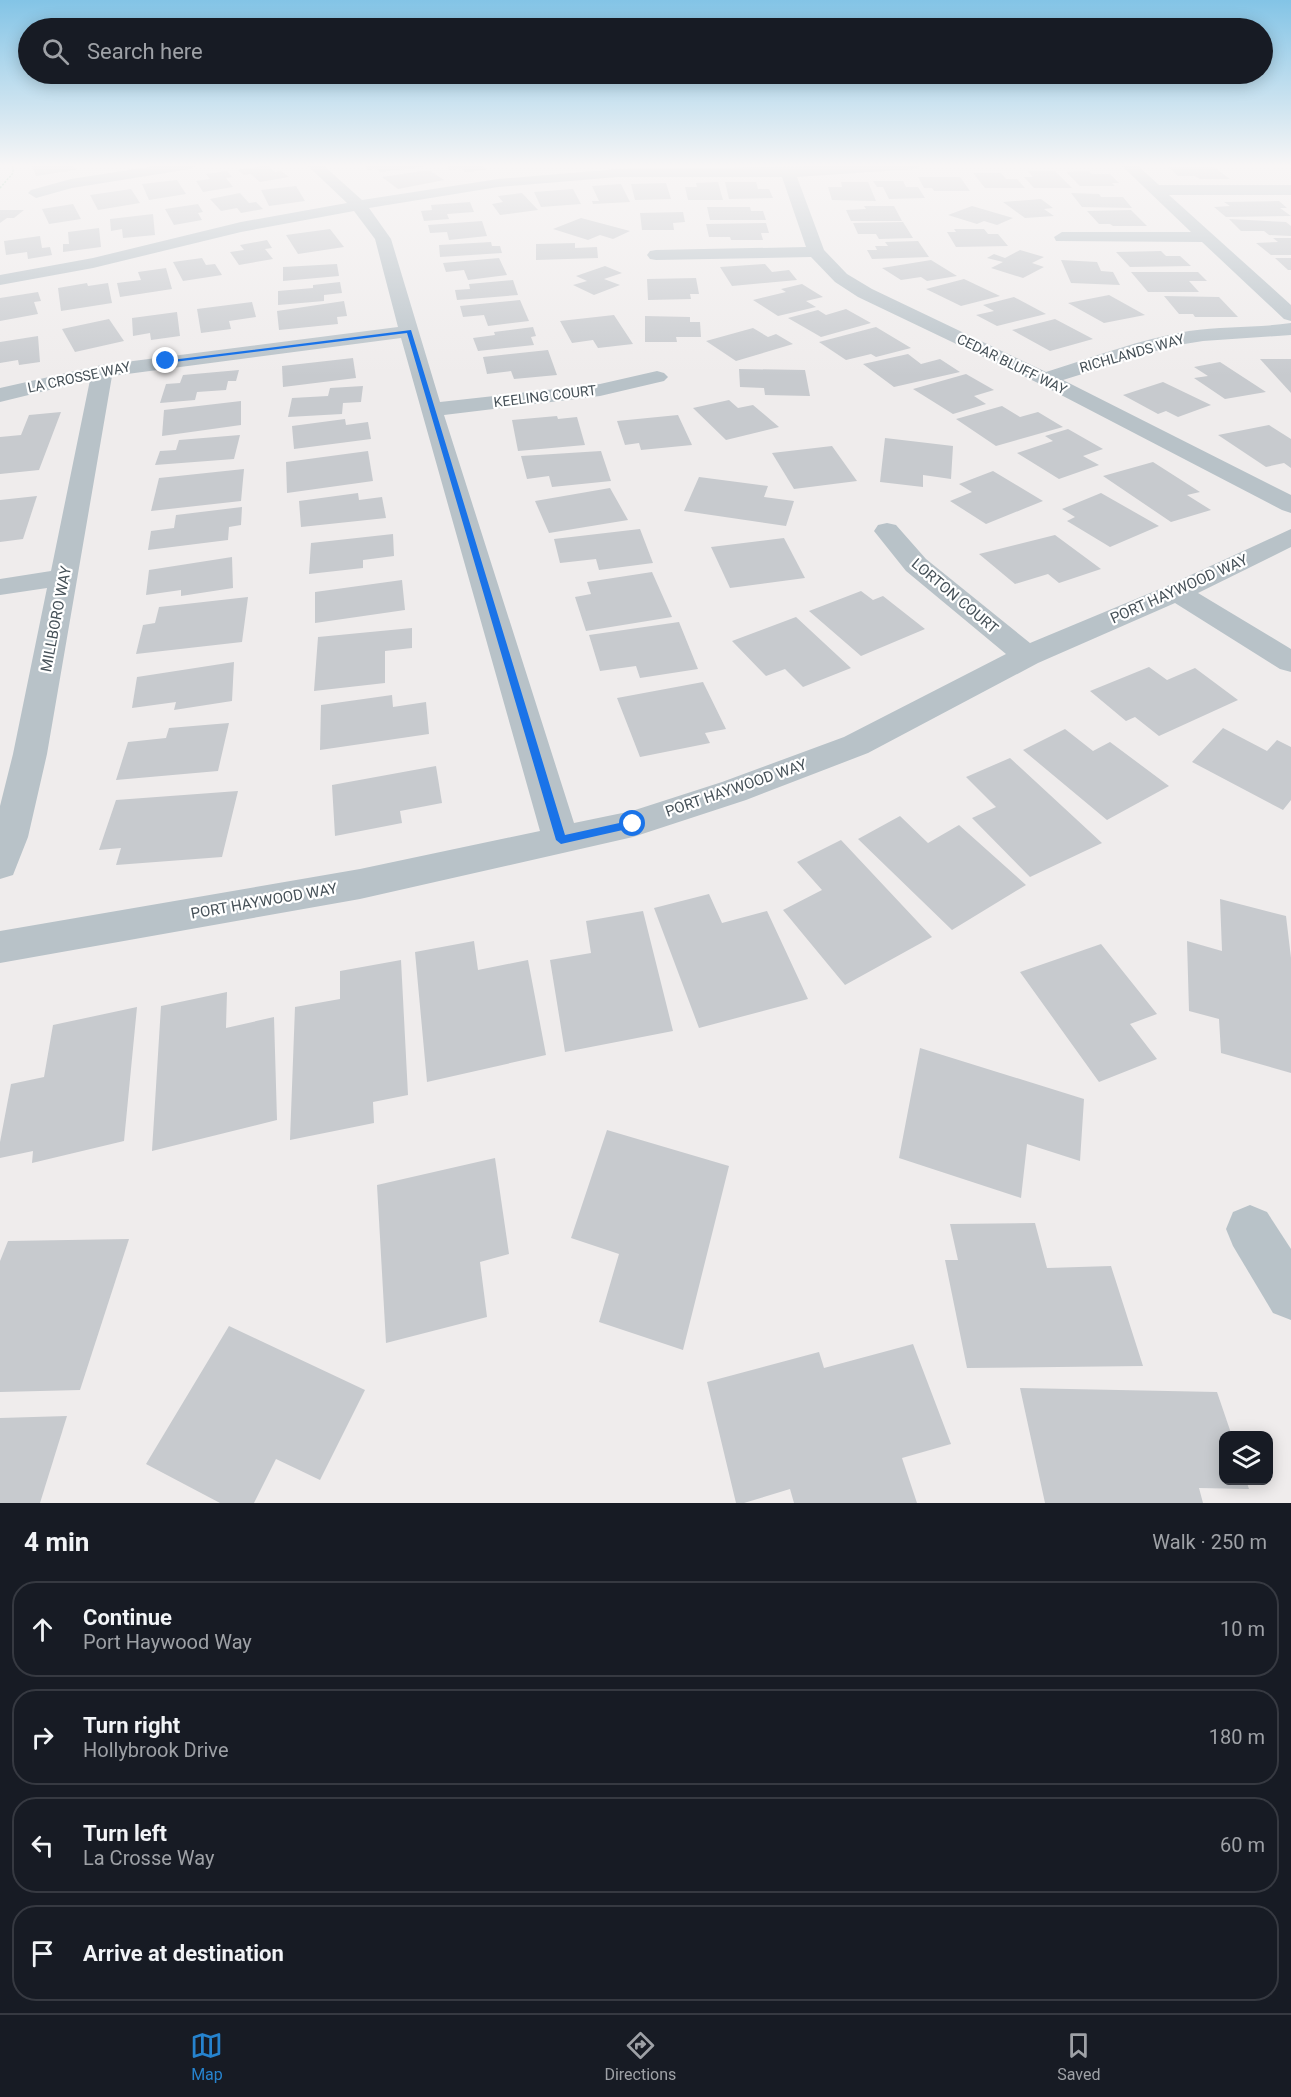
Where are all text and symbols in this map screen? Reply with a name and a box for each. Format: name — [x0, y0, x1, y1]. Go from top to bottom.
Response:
search box — [18, 18, 1273, 84]
icon: search — [39, 35, 72, 68]
text: Search here — [87, 39, 203, 64]
street label: CEDAR BLUFF WAY — [954, 330, 1070, 398]
street label: RICHLANDS WAY — [1078, 330, 1187, 376]
route end — [152, 347, 178, 373]
street label: LA CROSSE WAY — [26, 358, 132, 396]
street label: KEELING COURT — [493, 382, 598, 410]
street label: PORT HAYWOOD WAY — [1108, 551, 1250, 627]
street label: LORTON COURT — [908, 555, 1002, 637]
street label: MILLBORO WAY — [37, 565, 75, 673]
street label: PORT HAYWOOD WAY — [663, 755, 809, 821]
route start — [619, 810, 645, 836]
street label: PORT HAYWOOD WAY — [189, 879, 339, 923]
map controls — [1219, 1431, 1273, 1485]
button: layers — [1219, 1431, 1273, 1485]
text: 4 min — [24, 1527, 89, 1557]
text: Walk · 250 m — [1152, 1530, 1267, 1554]
text: Continue — [83, 1605, 172, 1630]
icon: ahead — [26, 1613, 59, 1646]
text: 10 m — [1220, 1617, 1265, 1641]
text: Port Haywood Way — [83, 1630, 252, 1654]
text: Turn right — [83, 1713, 180, 1738]
icon: right — [26, 1721, 59, 1754]
text: 180 m — [1209, 1725, 1265, 1749]
text: Hollybrook Drive — [83, 1738, 229, 1762]
text: Turn left — [83, 1821, 167, 1846]
icon: left — [26, 1829, 59, 1862]
text: 60 m — [1220, 1833, 1265, 1857]
text: La Crosse Way — [83, 1846, 214, 1870]
icon: arrive — [26, 1937, 59, 1970]
text: Arrive at destination — [83, 1941, 284, 1966]
tab: Map — [190, 2029, 223, 2084]
tab: Directions — [604, 2029, 676, 2084]
tab: Saved — [1057, 2029, 1101, 2084]

